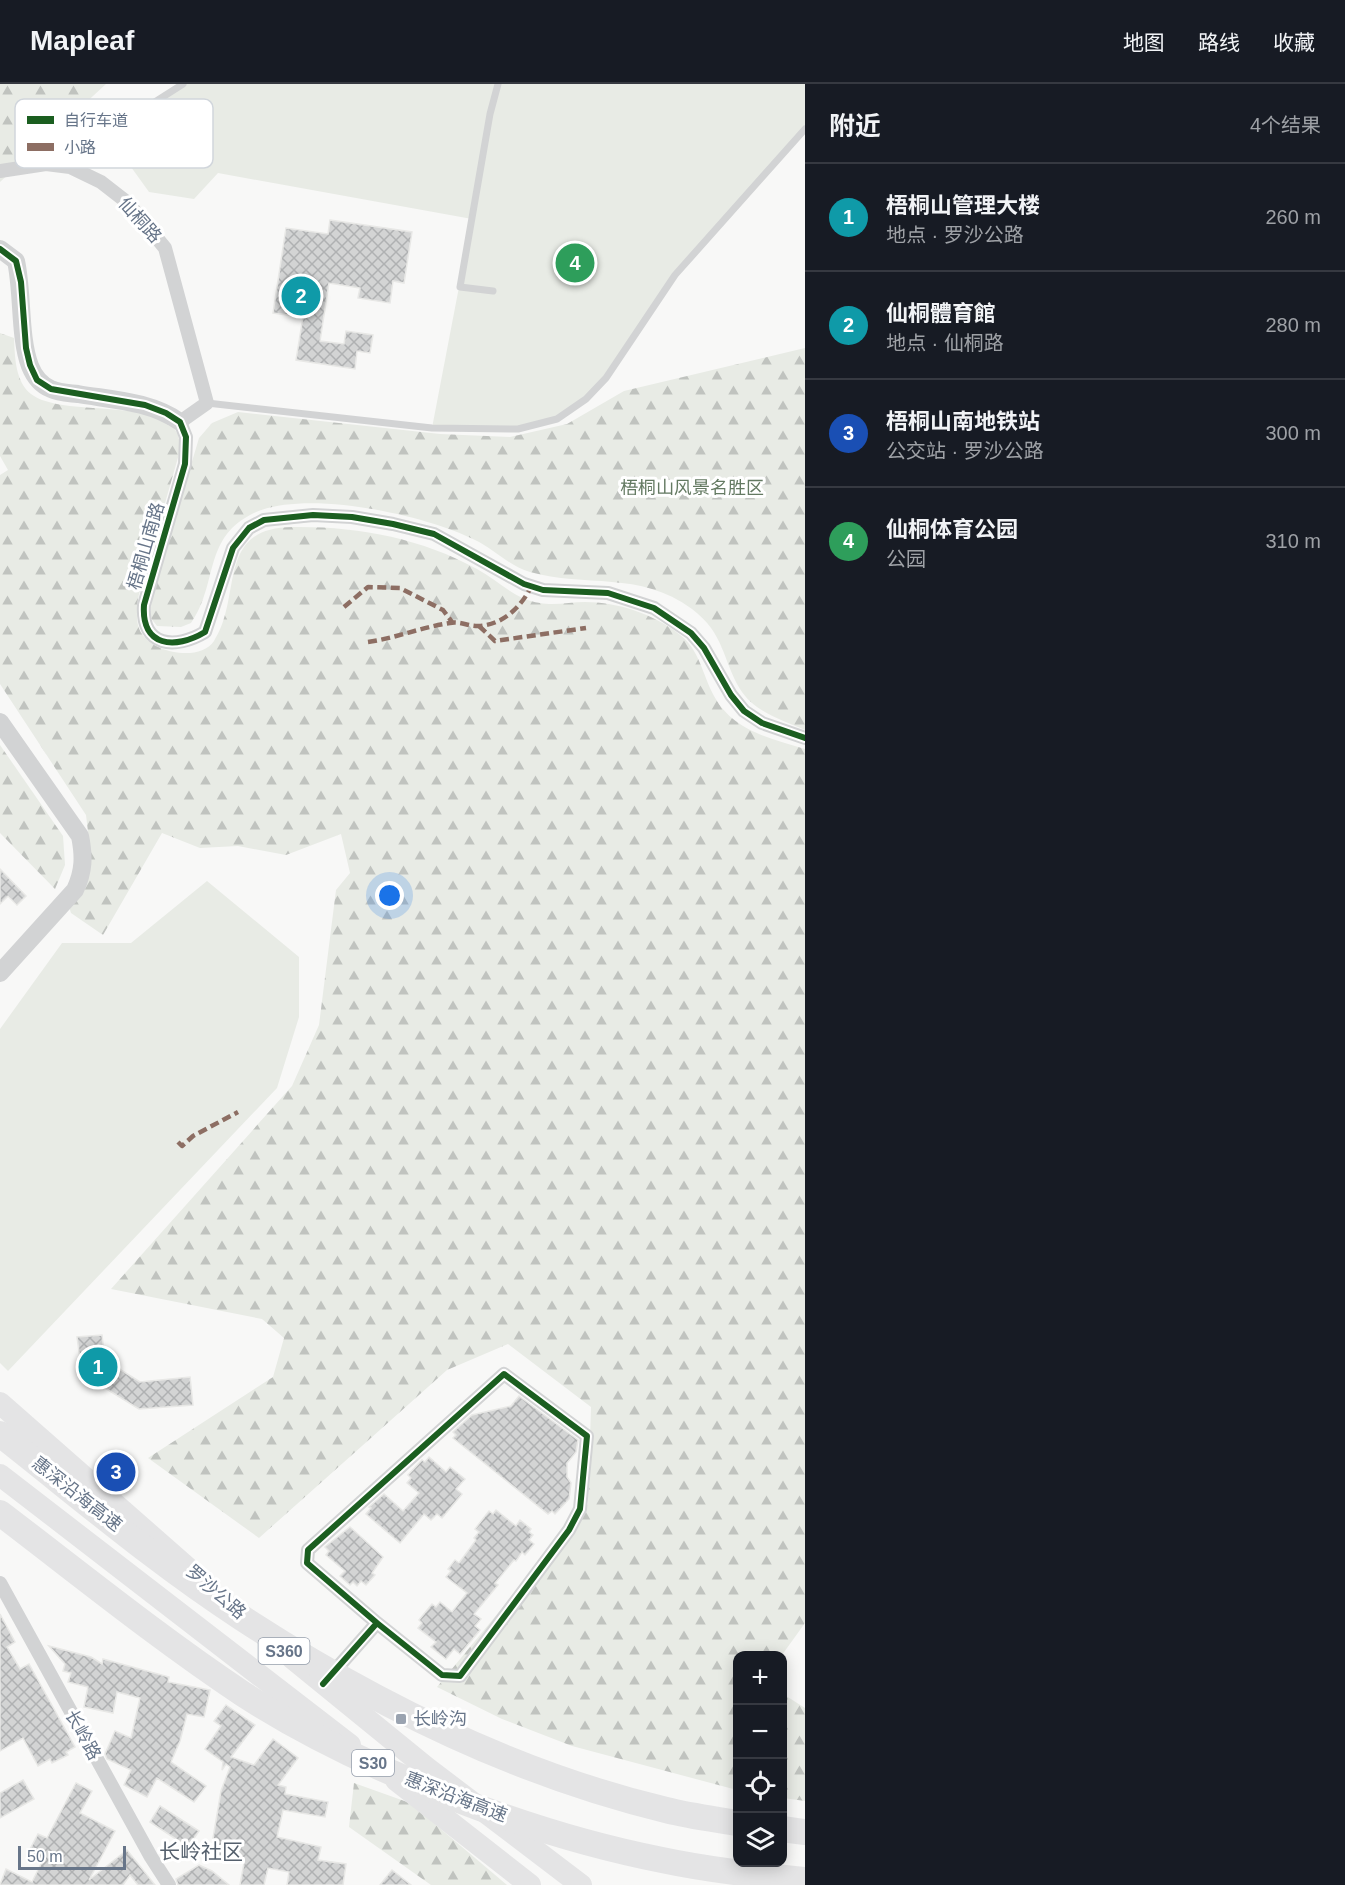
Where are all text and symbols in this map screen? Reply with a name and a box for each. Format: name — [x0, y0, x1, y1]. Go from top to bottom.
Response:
text: Mapleaf — [30, 25, 134, 56]
text: 地图 — [1123, 31, 1165, 54]
text: 路线 — [1198, 31, 1240, 54]
text: 收藏 — [1273, 31, 1315, 54]
legend — [15, 99, 213, 168]
text: 附近 — [829, 111, 881, 141]
text: 自行车道 — [64, 112, 128, 129]
text: 4个结果 — [1250, 114, 1321, 136]
text: 小路 — [64, 139, 96, 156]
street label: 仙桐路 — [115, 193, 165, 247]
text: 梧桐山管理大楼 — [886, 193, 1040, 218]
text: 1 — [843, 206, 854, 228]
text: 260 m — [1265, 206, 1321, 228]
text: 地点 · 罗沙公路 — [886, 224, 1024, 246]
pin: 4 — [556, 240, 594, 285]
pin: 2 — [282, 274, 320, 318]
text: 仙桐體育館 — [886, 301, 996, 326]
text: 2 — [843, 314, 854, 336]
text: 280 m — [1265, 314, 1321, 336]
text: 地点 · 仙桐路 — [886, 332, 1004, 354]
text: 梧桐山南地铁站 — [886, 409, 1040, 434]
text: 3 — [843, 422, 854, 444]
text: 300 m — [1265, 422, 1321, 444]
text: 公交站 · 罗沙公路 — [886, 440, 1044, 462]
park label: 梧桐山风景名胜区 — [620, 478, 764, 498]
street label: 梧桐山南路 — [124, 500, 168, 592]
text: 仙桐体育公园 — [886, 517, 1018, 542]
text: 4 — [843, 530, 854, 552]
text: 310 m — [1265, 530, 1321, 552]
text: 公园 — [886, 548, 926, 570]
your location — [375, 881, 404, 910]
pin: 1 — [78, 1344, 118, 1390]
pin: 3 — [96, 1450, 136, 1494]
street label: 惠深沿海高速 — [28, 1453, 126, 1535]
street label: 罗沙公路 — [182, 1561, 250, 1623]
road number: S360 — [258, 1638, 310, 1664]
map controls — [733, 1651, 787, 1867]
button: + — [733, 1651, 787, 1705]
button: − — [733, 1705, 787, 1759]
street label: 长岭路 — [61, 1707, 105, 1763]
place label: 长岭沟 — [413, 1709, 467, 1729]
marker: 长岭沟 — [394, 1712, 408, 1726]
road number: S30 — [352, 1750, 394, 1776]
button: locate — [733, 1759, 787, 1813]
street label: 惠深沿海高速 — [402, 1768, 510, 1826]
button: layers — [733, 1813, 787, 1867]
district label: 长岭社区 — [159, 1840, 243, 1863]
scale bar — [18, 1843, 126, 1870]
text: 50 m — [27, 1848, 63, 1865]

